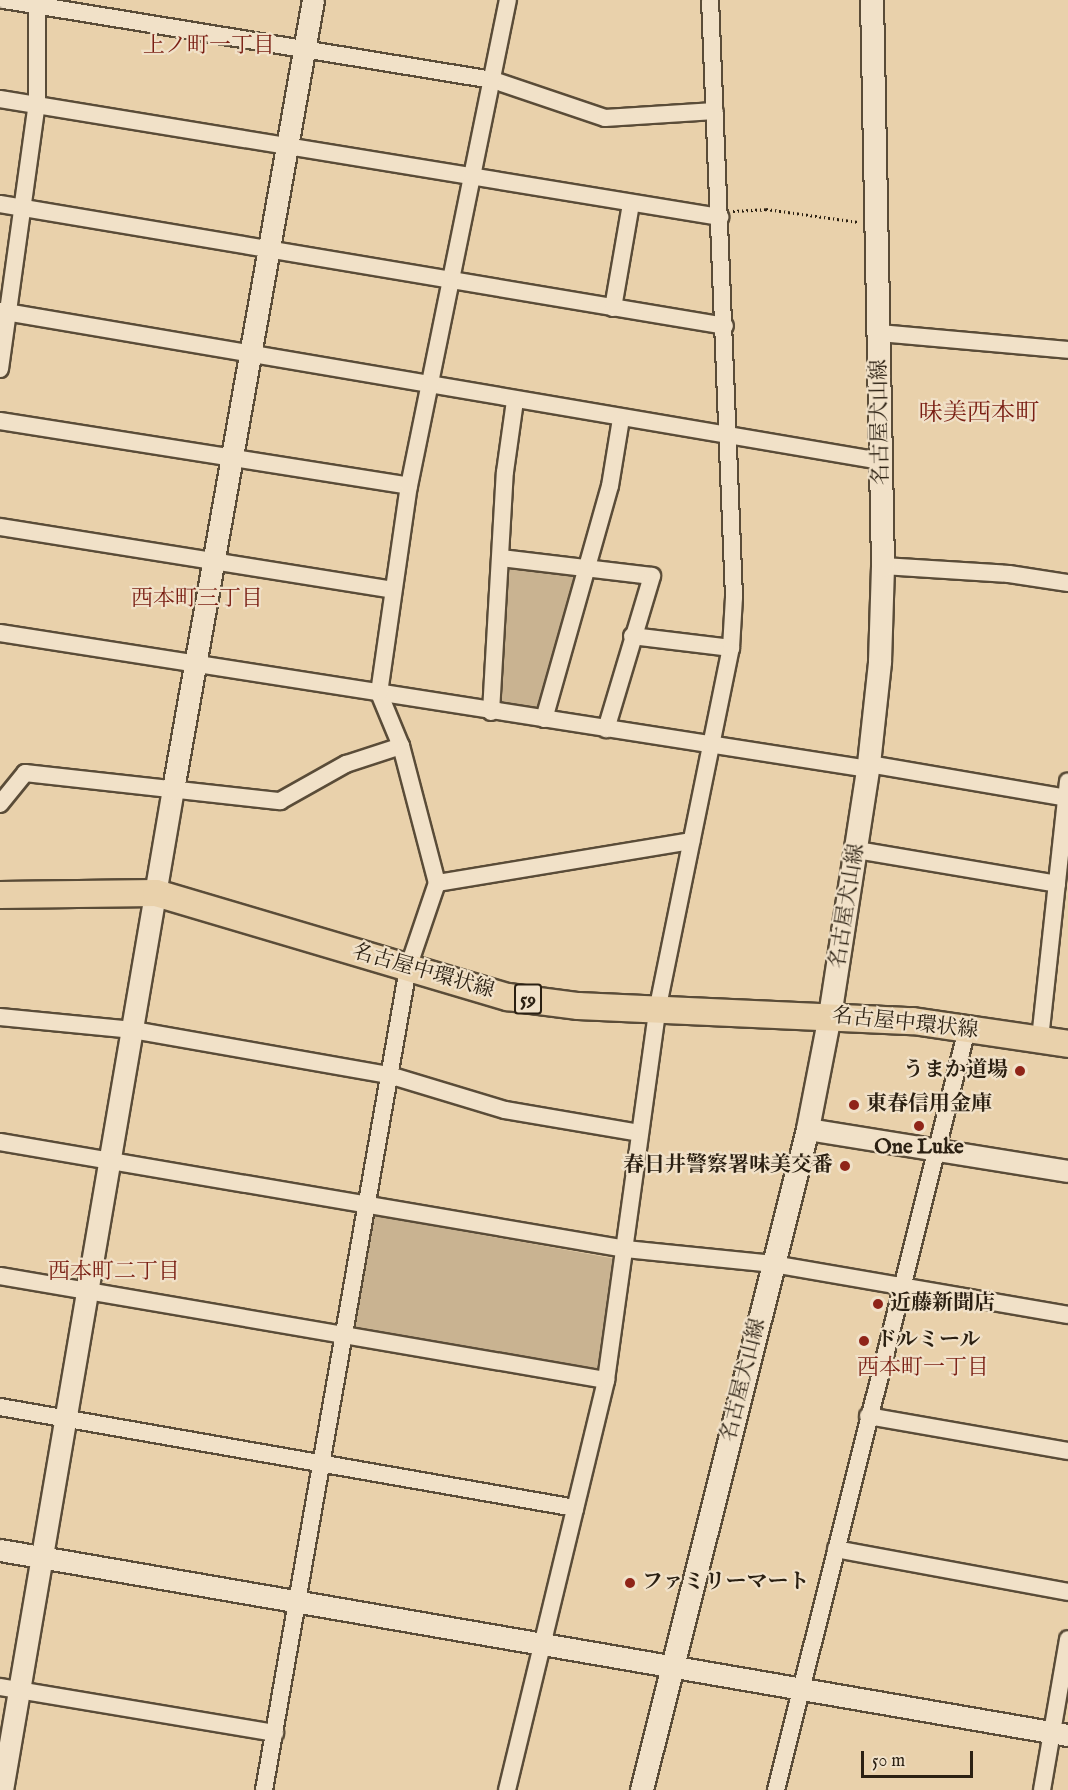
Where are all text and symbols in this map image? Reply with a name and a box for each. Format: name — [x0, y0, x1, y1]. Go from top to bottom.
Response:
district label: 上ノ町一丁目 — [143, 34, 275, 60]
street label: 名古屋犬山線 — [867, 359, 895, 485]
district label: 味美西本町 — [919, 400, 1039, 428]
district label: 西本町三丁目 — [131, 587, 263, 613]
street label: 名古屋犬山線 — [826, 842, 870, 970]
street label: 名古屋中環状線 — [349, 940, 497, 1004]
road number: 59 — [513, 982, 543, 1016]
street label: 名古屋中環状線 — [831, 1004, 979, 1044]
place label: うまか道場 — [903, 1058, 1008, 1084]
marker: うまか道場 — [1013, 1064, 1027, 1078]
place label: 東春信用金庫 — [866, 1092, 992, 1118]
marker: 東春信用金庫 — [847, 1098, 861, 1112]
marker: One Luke — [912, 1119, 926, 1133]
place label: One Luke — [874, 1135, 964, 1161]
place label: 春日井警察署味美交番 — [623, 1153, 833, 1179]
marker: 春日井警察署味美交番 — [838, 1159, 852, 1173]
district label: 西本町二丁目 — [48, 1260, 180, 1286]
place label: 近藤新聞店 — [890, 1291, 995, 1317]
marker: 近藤新聞店 — [871, 1297, 885, 1311]
street label: 名古屋犬山線 — [717, 1316, 771, 1444]
place label: ドルミール — [876, 1328, 981, 1354]
marker: ドルミール — [857, 1334, 871, 1348]
district label: 西本町一丁目 — [857, 1356, 989, 1382]
place label: ファミリーマート — [642, 1570, 810, 1596]
marker: ファミリーマート — [623, 1576, 637, 1590]
scale bar — [864, 1739, 976, 1777]
text: 50 m — [872, 1750, 905, 1773]

